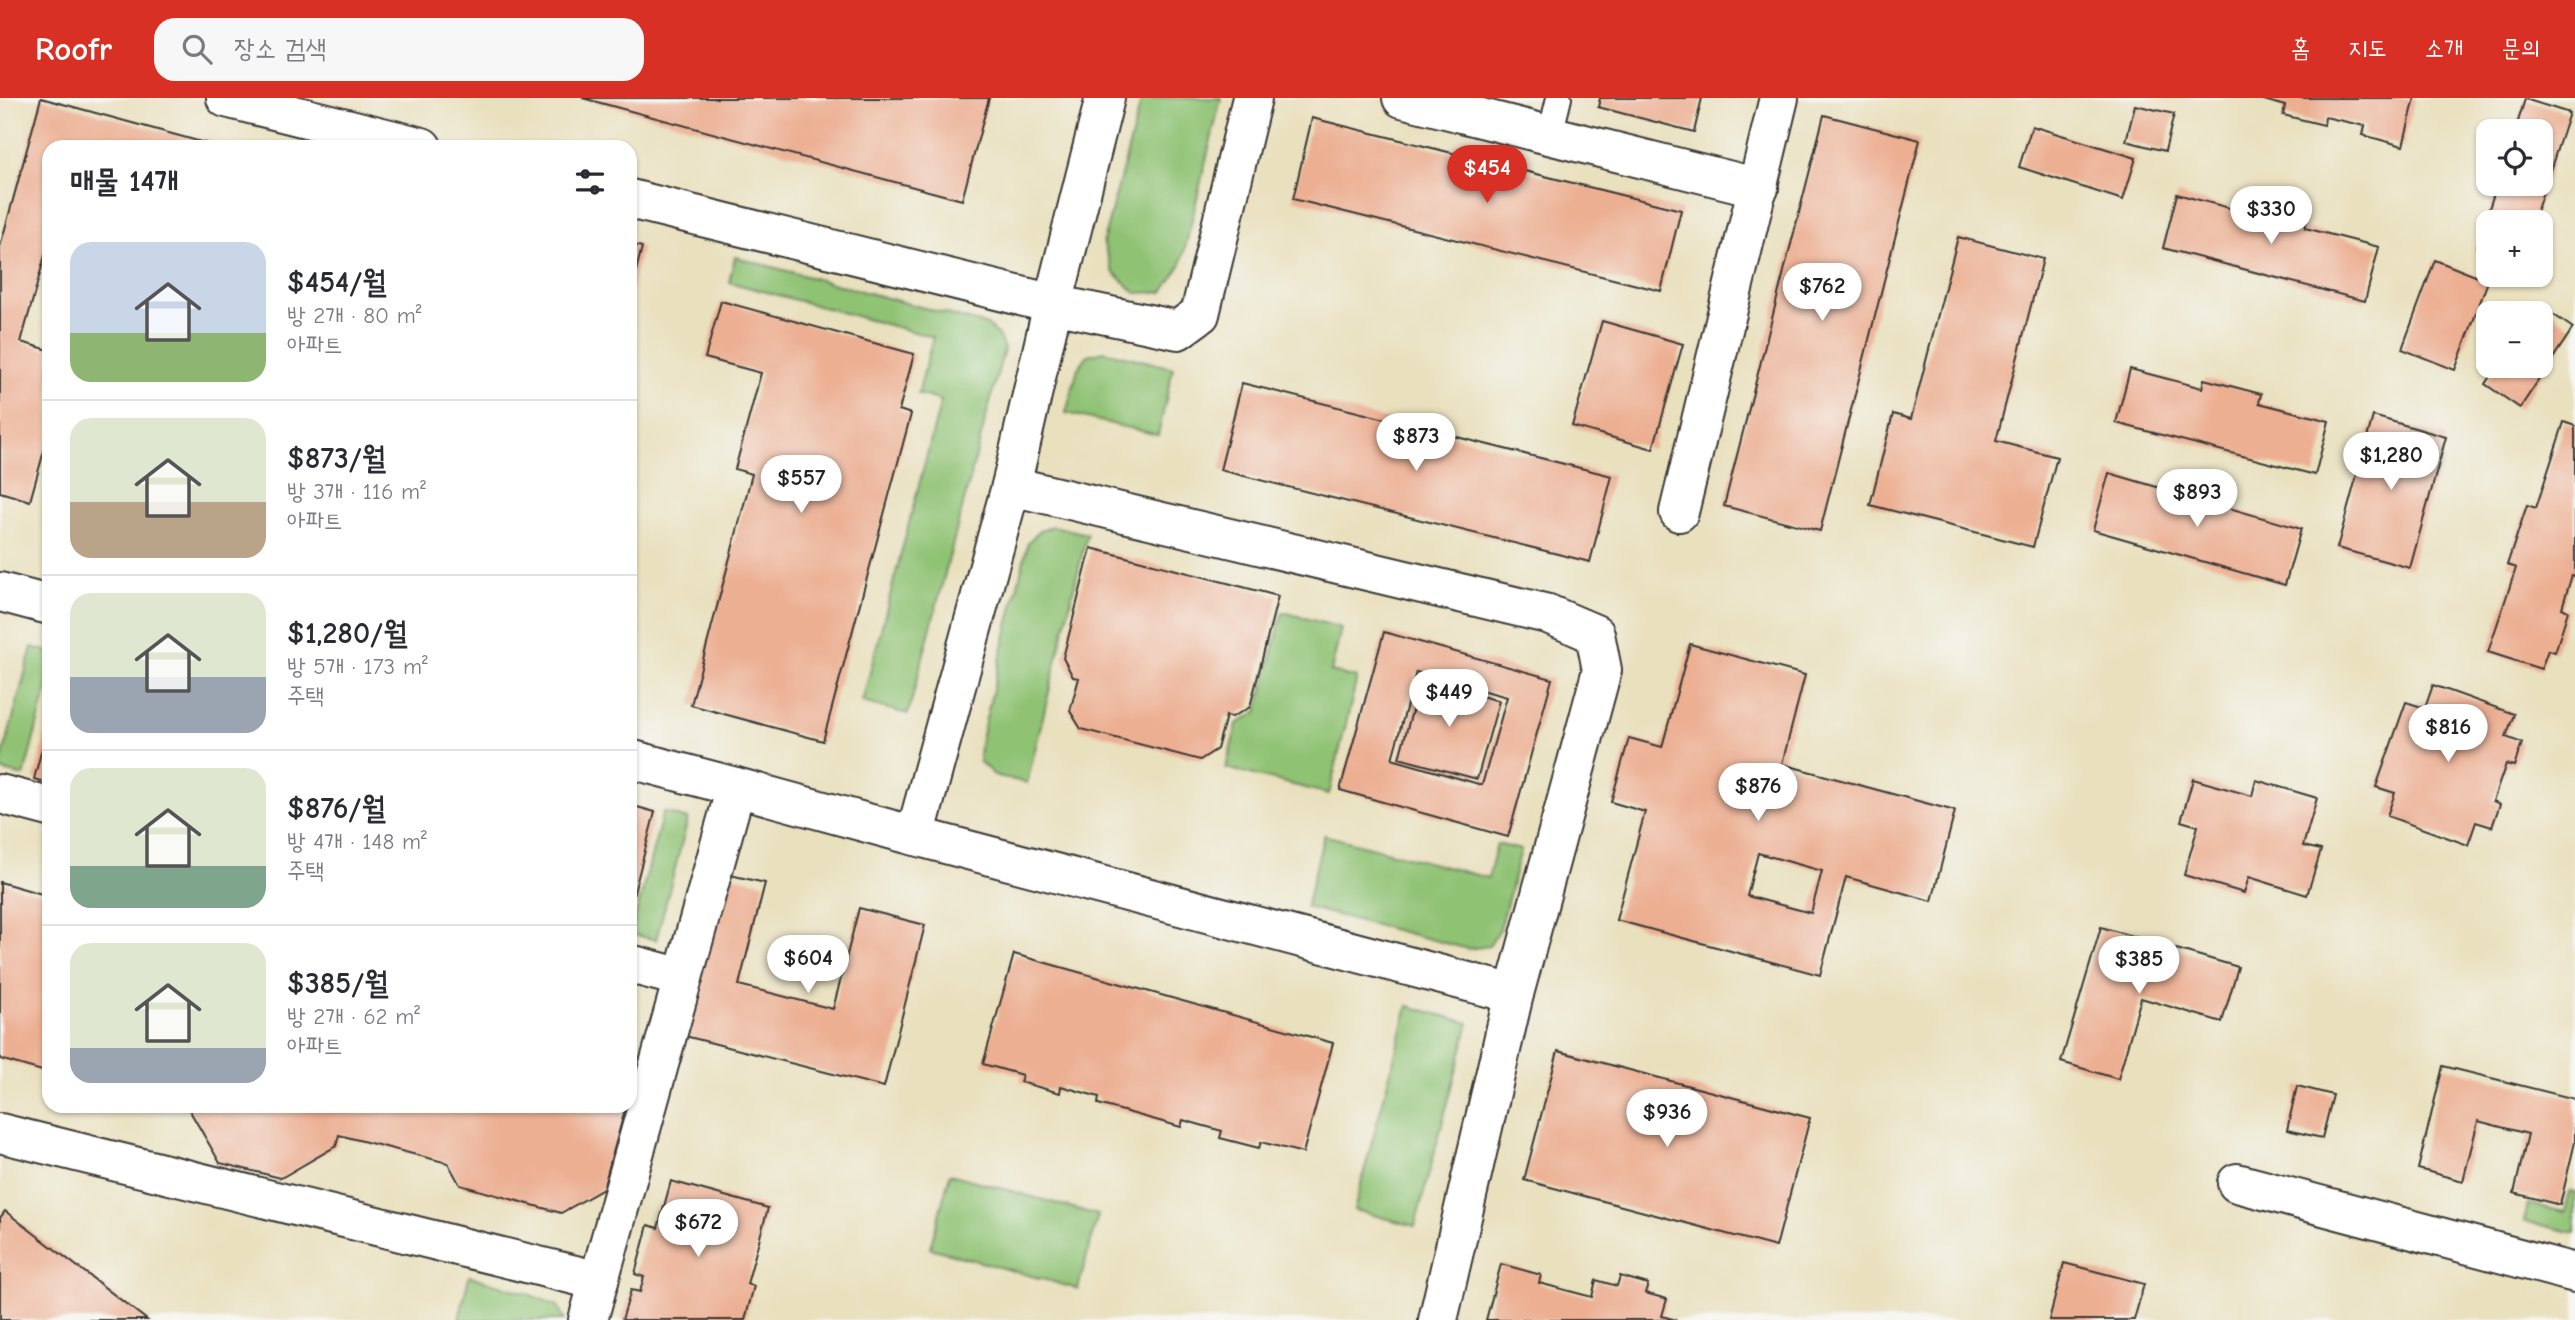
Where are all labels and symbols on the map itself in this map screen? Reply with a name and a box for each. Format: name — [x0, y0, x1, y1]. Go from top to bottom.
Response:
pin: $454 — [1446, 146, 1528, 205]
pin: $330 — [2230, 186, 2312, 246]
pin: $762 — [1781, 264, 1863, 323]
pin: $873 — [1375, 414, 1457, 473]
pin: $1,280 — [2334, 432, 2448, 492]
pin: $557 — [760, 456, 842, 515]
pin: $893 — [2156, 470, 2238, 529]
pin: $449 — [1408, 670, 1490, 729]
pin: $816 — [2407, 704, 2489, 764]
pin: $876 — [1717, 764, 1799, 823]
pin: $604 — [767, 936, 849, 995]
pin: $385 — [2098, 936, 2180, 996]
pin: $936 — [1626, 1090, 1708, 1149]
pin: $672 — [657, 1200, 739, 1259]

